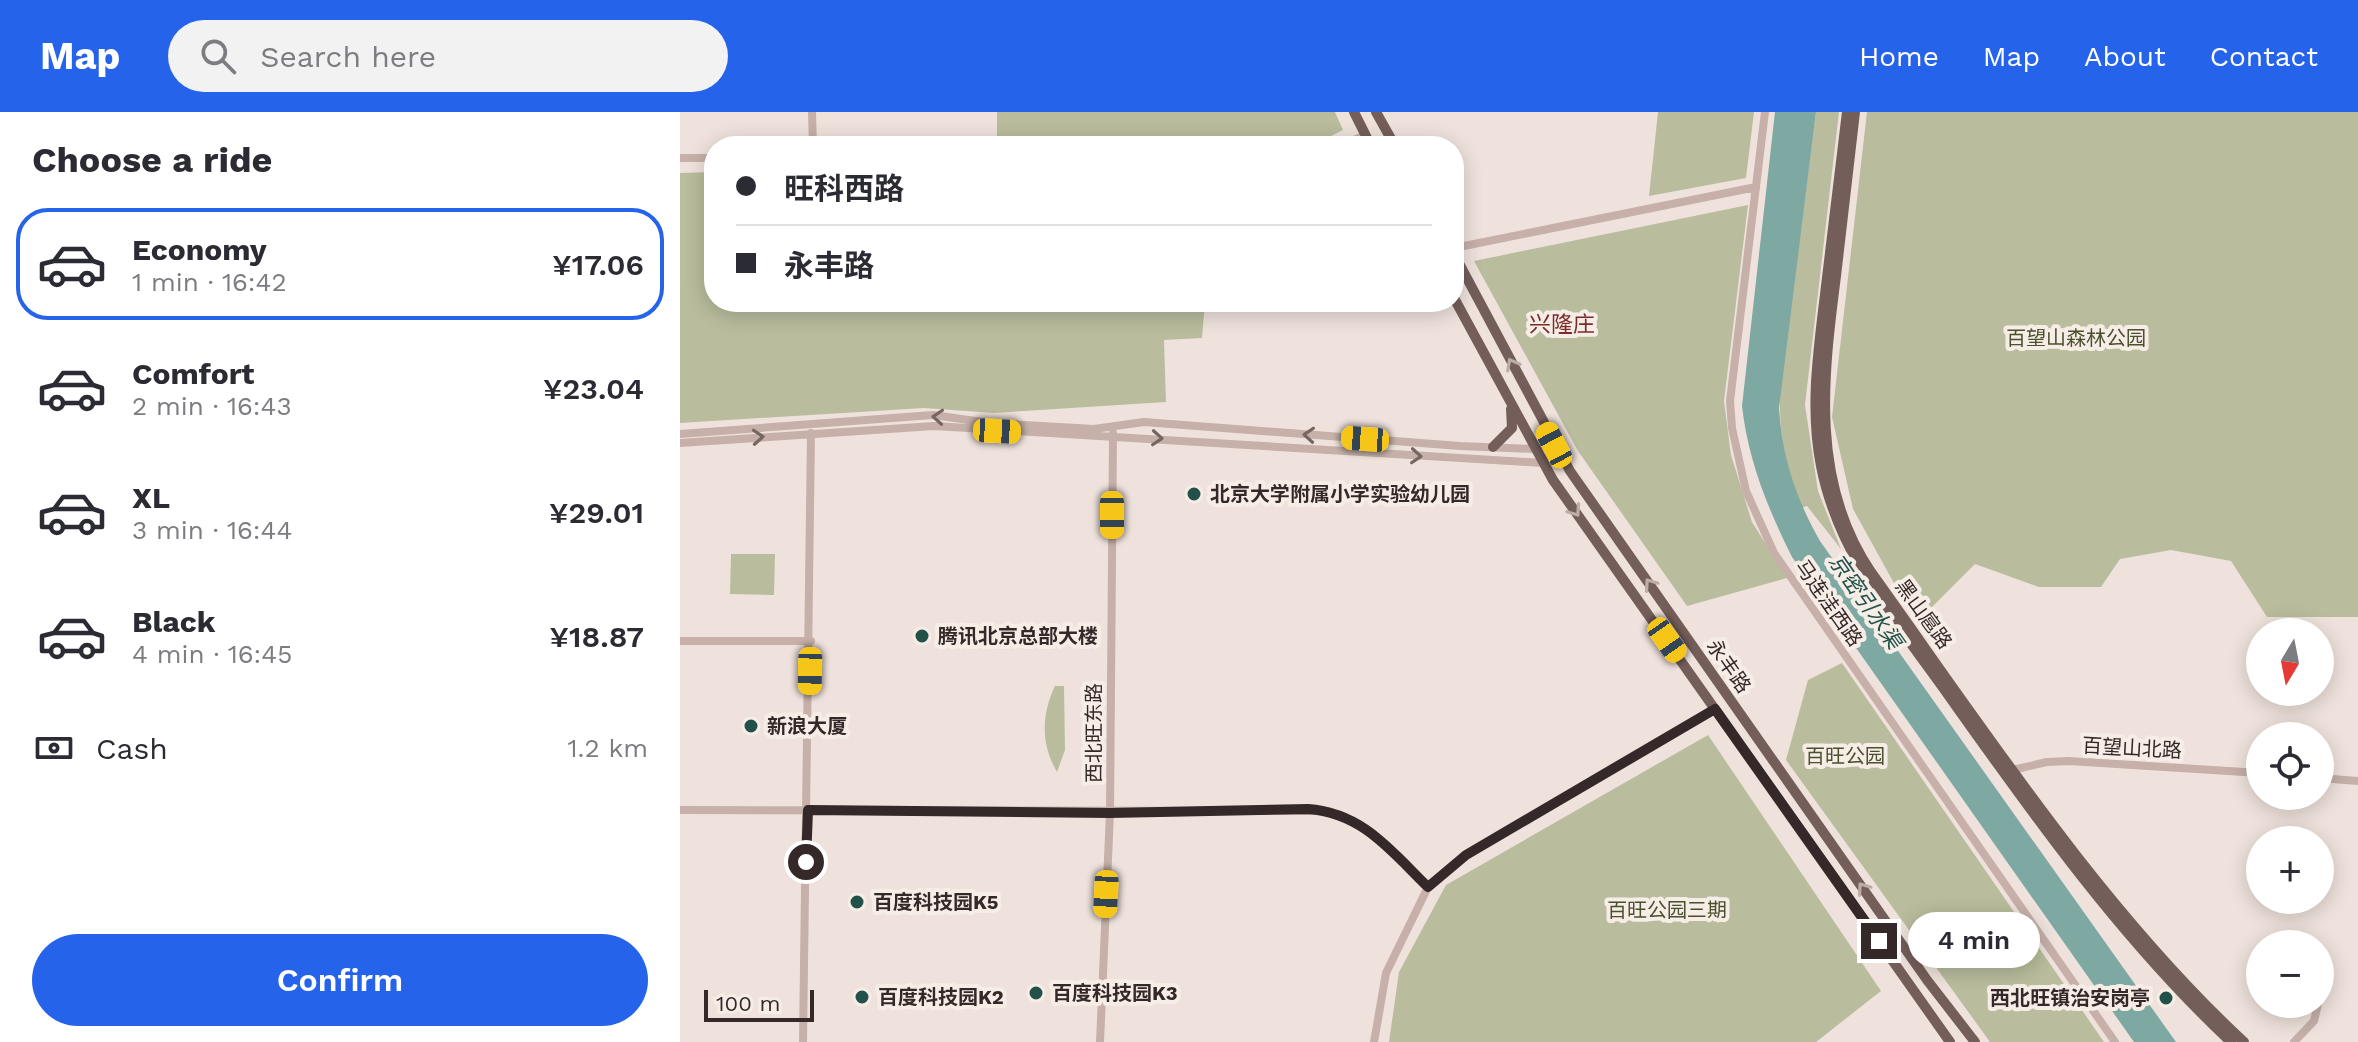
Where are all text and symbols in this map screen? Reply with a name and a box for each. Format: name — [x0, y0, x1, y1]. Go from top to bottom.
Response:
search box — [168, 20, 728, 92]
text: Map — [40, 34, 120, 78]
icon: search — [196, 34, 240, 78]
text: Search here — [260, 39, 436, 74]
text: Home — [1859, 40, 1939, 73]
text: Map — [1983, 40, 2040, 73]
text: About — [2084, 40, 2166, 73]
text: Contact — [2210, 40, 2318, 73]
text: Choose a ride — [32, 139, 272, 181]
text: 旺科西路 — [784, 171, 904, 206]
icon: car — [36, 228, 108, 300]
text: Economy — [132, 232, 267, 267]
text: ¥17.06 — [552, 247, 644, 282]
text: 永丰路 — [784, 248, 874, 283]
text: 1 min · 16:42 — [132, 267, 287, 297]
district label: 兴隆庄 — [1529, 312, 1595, 337]
park label: 百望山森林公园 — [2006, 326, 2146, 350]
icon: car — [36, 352, 108, 424]
text: Comfort — [132, 356, 254, 391]
one-way arrow — [1506, 358, 1521, 373]
text: ¥23.04 — [543, 371, 644, 406]
text: 2 min · 16:43 — [132, 391, 292, 421]
one-way arrow — [931, 409, 944, 426]
car — [972, 418, 1022, 444]
car — [1532, 418, 1576, 472]
car — [1340, 425, 1390, 453]
one-way arrow — [1302, 427, 1315, 444]
one-way arrow — [752, 429, 765, 446]
one-way arrow — [1151, 429, 1164, 446]
one-way arrow — [1410, 447, 1423, 464]
icon: car — [36, 476, 108, 548]
text: XL — [132, 480, 170, 515]
place label: 北京大学附属小学实验幼儿园 — [1210, 482, 1470, 506]
marker: 北京大学附属小学实验幼儿园 — [1185, 485, 1203, 503]
car — [1100, 491, 1124, 539]
text: ¥29.01 — [549, 495, 644, 530]
one-way arrow — [1566, 503, 1580, 517]
text: 3 min · 16:44 — [132, 515, 292, 545]
water label: 京密引水渠 — [1824, 549, 1909, 656]
street label: 马连洼西路 — [1790, 555, 1868, 651]
street label: 黑山扈路 — [1891, 575, 1957, 653]
one-way arrow — [1645, 578, 1660, 592]
icon: car — [36, 600, 108, 672]
text: Black — [132, 604, 216, 639]
car — [1643, 613, 1691, 667]
north arrow — [2246, 618, 2334, 706]
map controls — [2246, 618, 2334, 1018]
text: ¥18.87 — [550, 619, 644, 654]
place label: 腾讯北京总部大楼 — [938, 624, 1098, 648]
marker: 腾讯北京总部大楼 — [913, 627, 931, 645]
street label: 永丰路 — [1702, 635, 1756, 697]
text: 4 min · 16:45 — [132, 639, 292, 669]
car — [798, 647, 822, 695]
street label: 西北旺东路 — [1082, 683, 1106, 783]
place label: 新浪大厦 — [767, 714, 847, 738]
marker: 新浪大厦 — [742, 717, 760, 735]
button: locate — [2246, 722, 2334, 810]
icon: cash — [32, 726, 76, 770]
text: Cash — [96, 731, 168, 766]
text: 1.2 km — [567, 733, 648, 763]
street label: 百望山北路 — [2081, 733, 2183, 763]
park label: 百旺公园 — [1805, 744, 1885, 768]
button: + — [2246, 826, 2334, 914]
route start — [788, 844, 824, 880]
car — [1093, 869, 1119, 919]
one-way arrow — [1858, 883, 1873, 897]
place label: 百度科技园K5 — [873, 890, 999, 914]
marker: 百度科技园K5 — [848, 893, 866, 911]
park label: 百旺公园三期 — [1607, 898, 1727, 922]
callout: 4 min — [1907, 913, 2039, 969]
route end — [1861, 923, 1897, 959]
text: 4 min — [1938, 925, 2010, 955]
button: − — [2246, 930, 2334, 1018]
button: Confirm — [32, 934, 648, 1026]
place label: 百度科技园K3 — [1052, 981, 1178, 1005]
marker: 百度科技园K3 — [1027, 984, 1045, 1002]
place label: 百度科技园K2 — [878, 985, 1004, 1009]
scale bar — [704, 986, 814, 1022]
place label: 西北旺镇治安岗亭 — [1990, 986, 2150, 1010]
marker: 百度科技园K2 — [853, 988, 871, 1006]
marker: 西北旺镇治安岗亭 — [2157, 989, 2175, 1007]
text: 100 m — [716, 991, 780, 1016]

